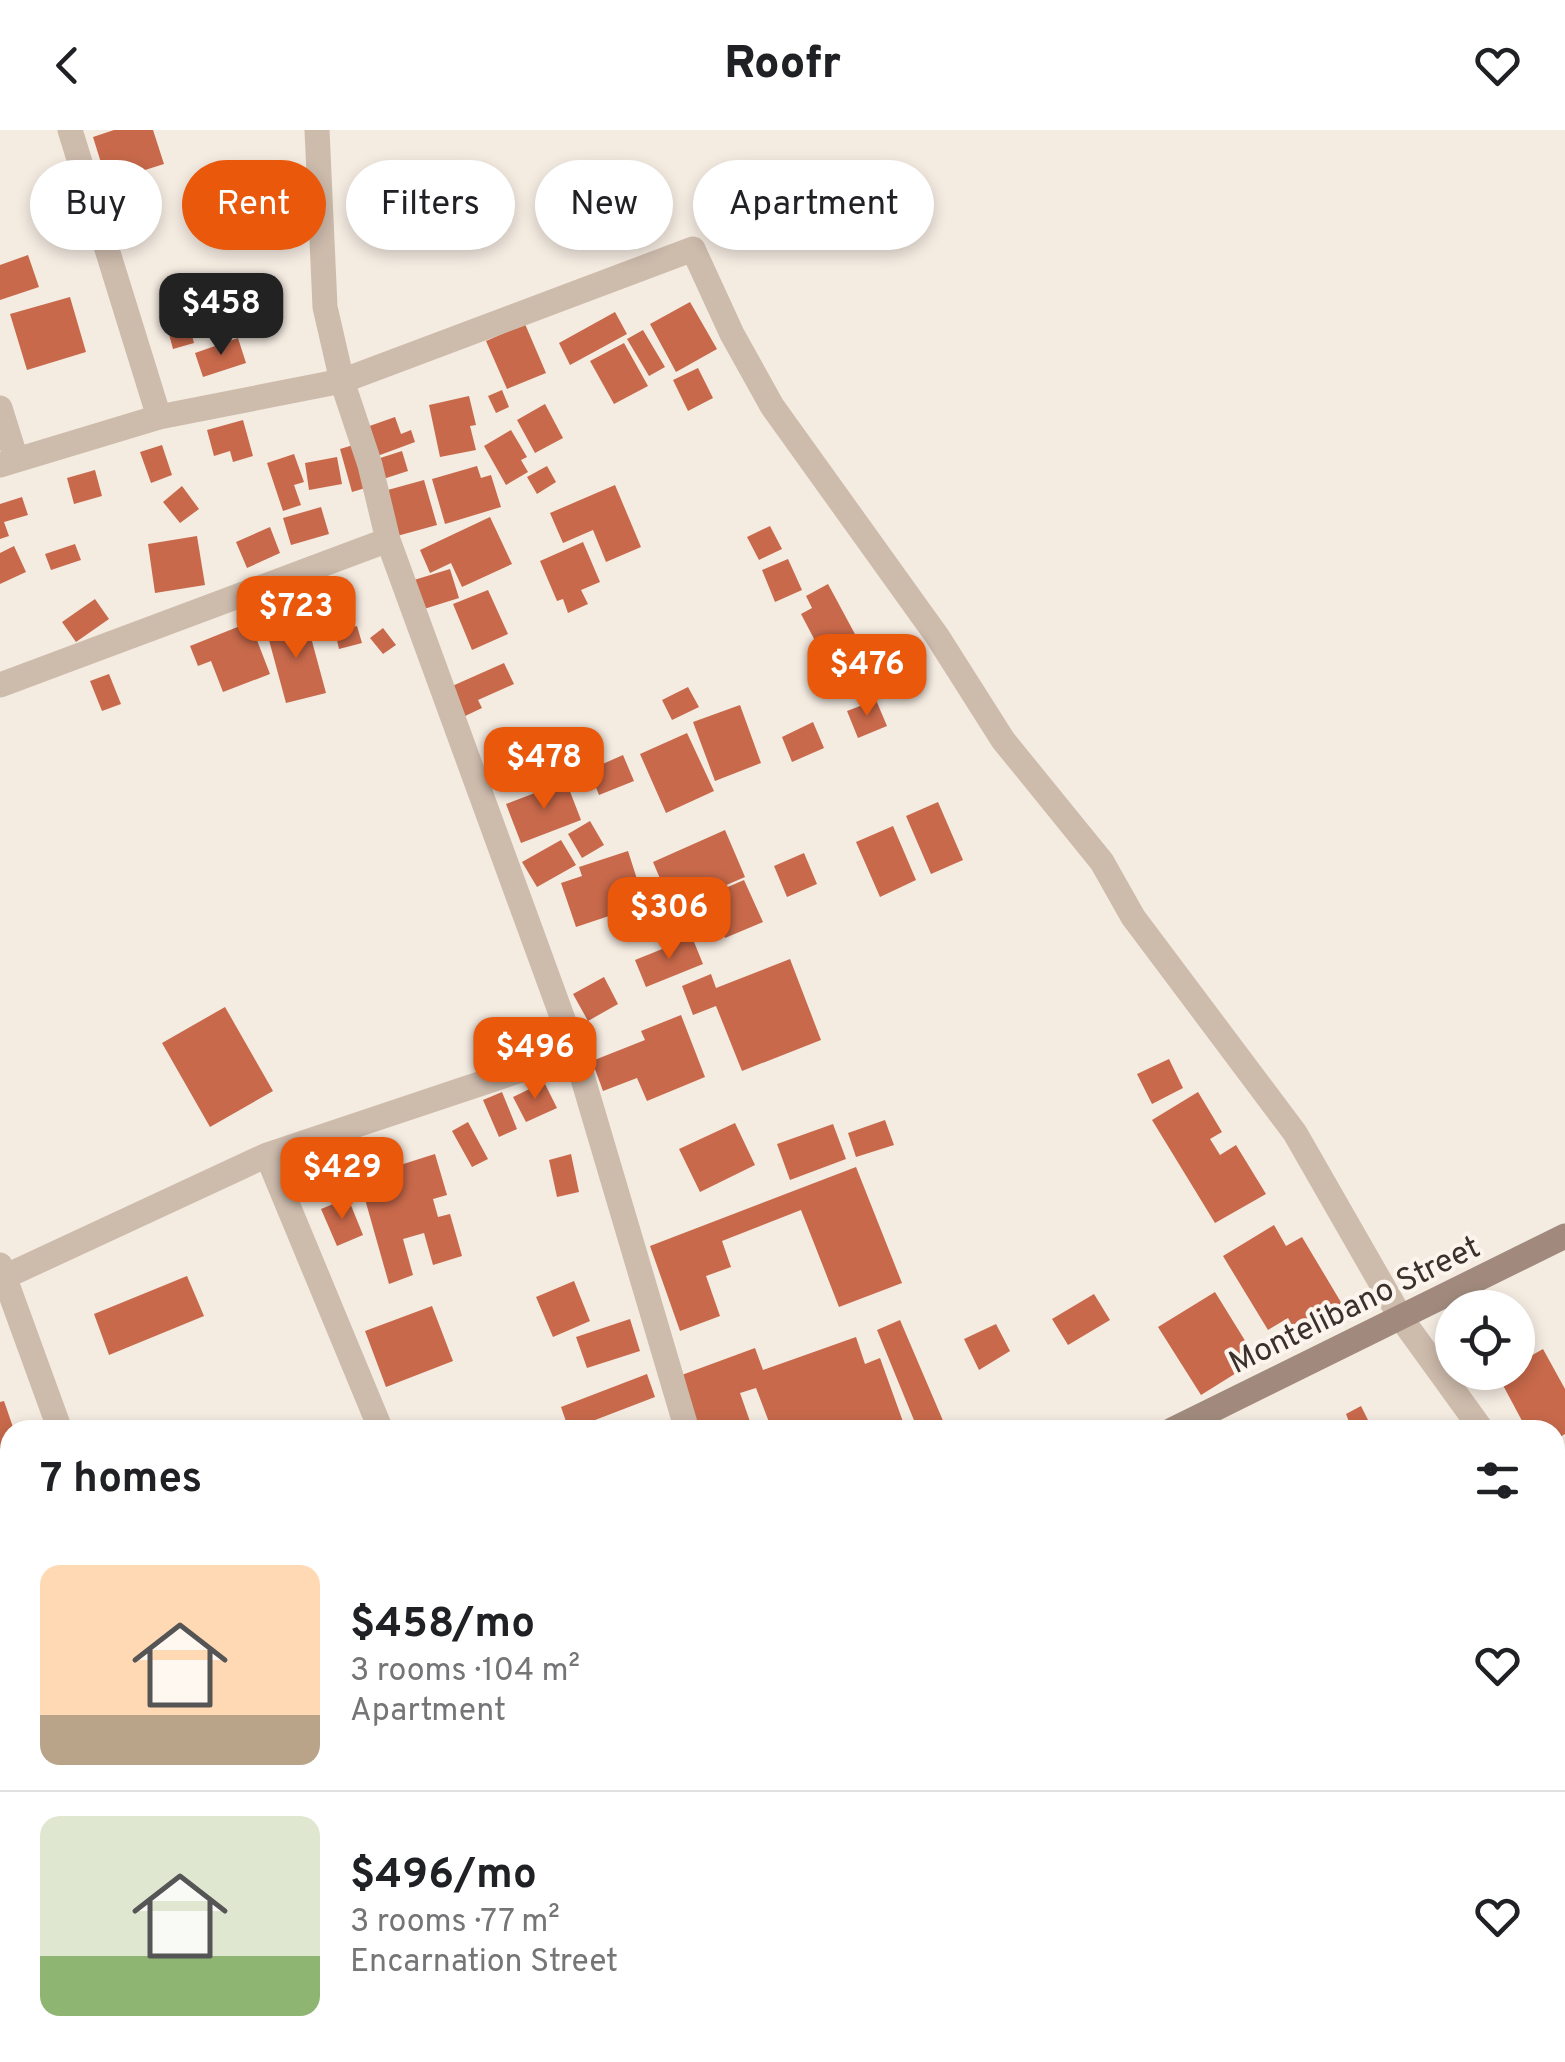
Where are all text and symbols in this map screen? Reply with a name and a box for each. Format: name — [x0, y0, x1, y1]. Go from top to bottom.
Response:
text: Roofr — [724, 37, 841, 94]
icon: back — [40, 38, 95, 93]
icon: heart — [1470, 38, 1525, 93]
chip: Buy — [30, 160, 162, 250]
chip: Rent — [182, 160, 326, 250]
chip: Filters — [346, 160, 515, 250]
chip: New — [535, 160, 673, 250]
chip: Apartment — [693, 160, 934, 250]
pin: $458 — [162, 273, 280, 358]
text: $458 — [181, 285, 261, 325]
pin: $723 — [237, 576, 355, 661]
text: $723 — [259, 588, 333, 628]
pin: $476 — [808, 634, 926, 719]
text: $476 — [829, 646, 905, 686]
pin: $478 — [485, 727, 603, 812]
text: $478 — [506, 739, 582, 779]
pin: $306 — [610, 877, 728, 962]
text: $306 — [630, 889, 708, 929]
pin: $496 — [476, 1017, 594, 1102]
text: $496 — [495, 1029, 575, 1069]
pin: $429 — [283, 1137, 401, 1222]
text: $429 — [302, 1149, 382, 1189]
street label: Montelibano Street — [1223, 1229, 1487, 1385]
map controls — [1435, 1290, 1535, 1390]
button: locate — [1435, 1290, 1535, 1390]
icon: filters — [1470, 1453, 1525, 1508]
text: 7 homes — [40, 1454, 202, 1507]
text: $458/mo — [350, 1599, 535, 1652]
icon: home — [120, 1605, 240, 1725]
icon: heart — [1470, 1638, 1525, 1693]
text: 3 rooms · 104 m² — [350, 1652, 580, 1692]
text: Apartment — [350, 1692, 506, 1732]
text: $496/mo — [350, 1850, 537, 1903]
icon: home — [120, 1856, 240, 1976]
icon: heart — [1470, 1889, 1525, 1944]
text: 3 rooms · 77 m² — [350, 1903, 560, 1943]
text: Encarnation Street — [350, 1943, 618, 1983]

